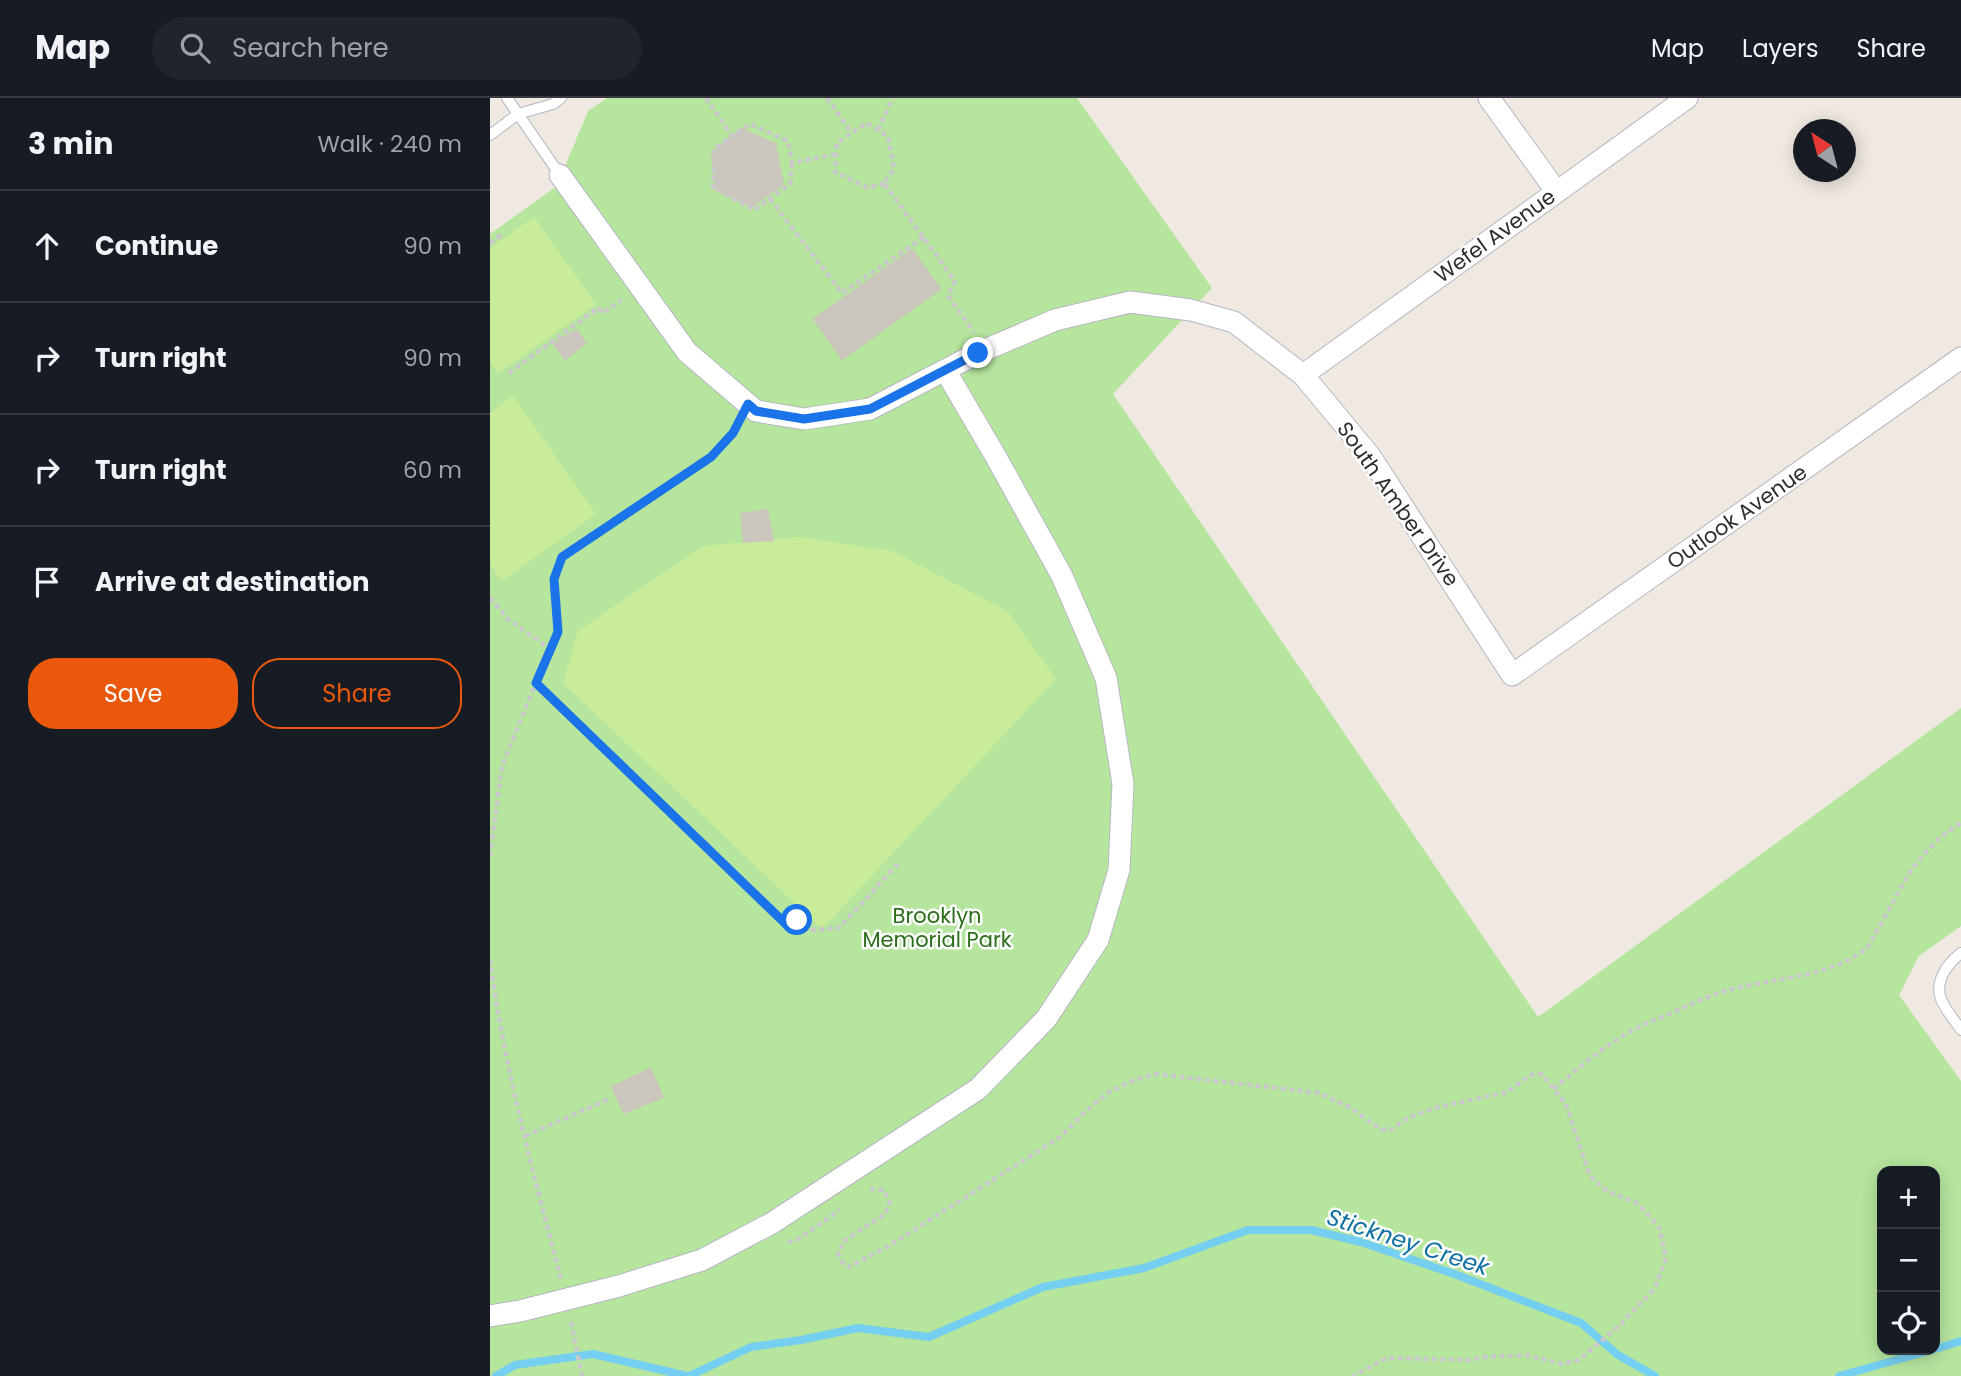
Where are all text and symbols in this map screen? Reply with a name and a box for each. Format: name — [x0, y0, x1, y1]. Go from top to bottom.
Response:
search box — [152, 17, 642, 80]
text: Map — [35, 24, 110, 71]
icon: search — [176, 29, 214, 67]
text: Search here — [232, 30, 389, 66]
text: Map — [1651, 32, 1704, 65]
text: Layers — [1742, 32, 1818, 65]
text: Share — [1856, 32, 1926, 65]
north arrow — [1793, 119, 1856, 182]
text: 3 min — [28, 122, 113, 165]
text: Walk · 240 m — [317, 128, 462, 160]
street label: Wefel Avenue — [1428, 182, 1561, 289]
icon: ahead — [28, 227, 66, 265]
text: Continue — [95, 228, 218, 264]
text: 90 m — [403, 230, 462, 262]
route end — [962, 337, 993, 368]
icon: right — [28, 339, 66, 377]
text: Turn right — [95, 340, 227, 376]
text: 90 m — [403, 342, 462, 374]
street label: South Amber Drive — [1331, 416, 1466, 592]
icon: right — [28, 451, 66, 489]
text: Turn right — [95, 452, 227, 488]
text: 60 m — [403, 454, 462, 486]
street label: Outlook Avenue — [1661, 457, 1813, 576]
icon: arrive — [28, 563, 66, 601]
text: Arrive at destination — [95, 564, 370, 600]
button: Save — [28, 658, 238, 729]
button: Share — [252, 658, 462, 729]
park label: Brooklyn Memorial Park — [862, 901, 1012, 954]
route start — [781, 904, 812, 935]
map controls — [1877, 1166, 1940, 1355]
button: + — [1877, 1166, 1940, 1229]
water label: Stickney Creek — [1323, 1201, 1494, 1284]
button: − — [1877, 1229, 1940, 1292]
button: locate — [1877, 1292, 1940, 1355]

